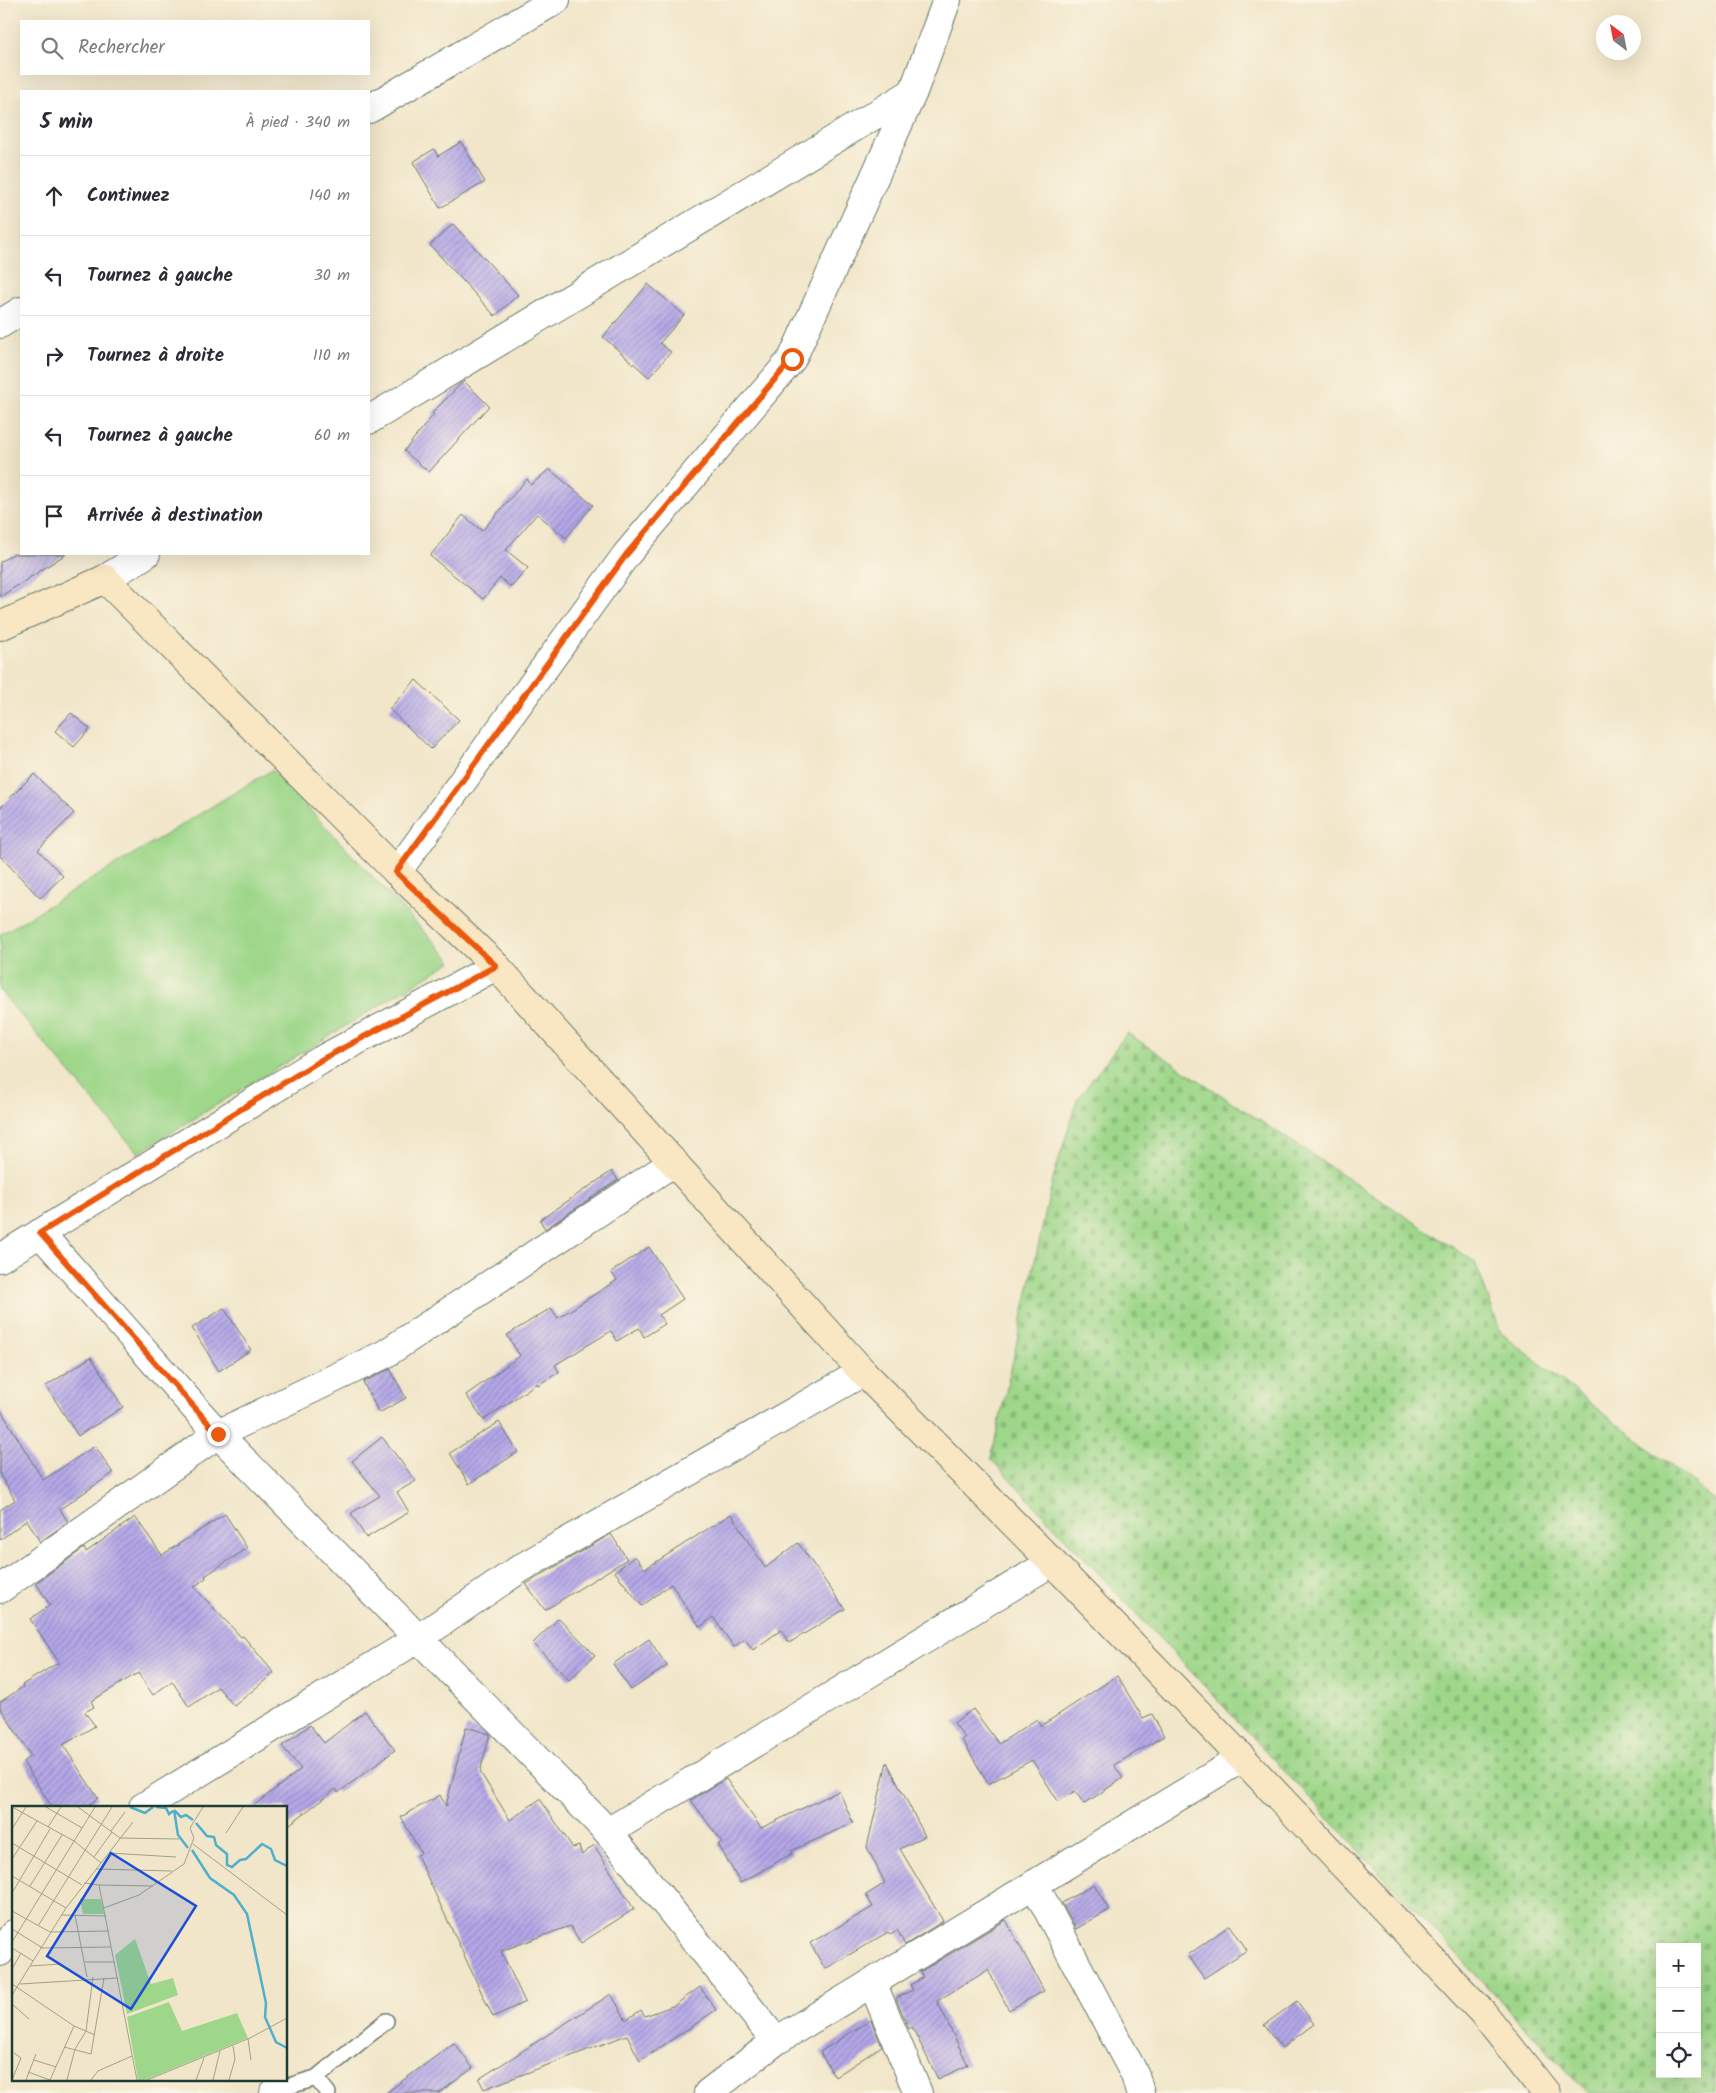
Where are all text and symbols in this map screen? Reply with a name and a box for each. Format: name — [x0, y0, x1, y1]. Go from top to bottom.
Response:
north arrow — [1596, 15, 1641, 60]
search box — [20, 20, 370, 75]
text: Rechercher — [78, 33, 165, 63]
icon: search — [38, 34, 66, 62]
text: 5 min — [40, 106, 93, 139]
text: À pied · 340 m — [245, 110, 350, 135]
text: Continuez — [87, 181, 170, 211]
icon: ahead — [40, 182, 68, 210]
text: 140 m — [309, 183, 350, 208]
text: Tournez à gauche — [87, 261, 233, 291]
icon: left — [40, 262, 68, 290]
text: 30 m — [314, 263, 350, 288]
text: Tournez à droite — [87, 341, 224, 371]
icon: right — [40, 342, 68, 370]
text: 110 m — [313, 343, 350, 368]
route start — [781, 348, 804, 371]
text: Tournez à gauche — [87, 421, 233, 451]
icon: left — [40, 422, 68, 450]
text: 60 m — [314, 423, 350, 448]
text: Arrivée à destination — [87, 501, 263, 531]
icon: arrive — [40, 502, 68, 530]
route end — [207, 1423, 230, 1446]
inset map — [12, 1806, 288, 2080]
map controls — [1656, 1943, 1701, 2078]
button: + — [1656, 1943, 1701, 1988]
button: − — [1656, 1988, 1701, 2033]
button: locate — [1656, 2033, 1701, 2078]

